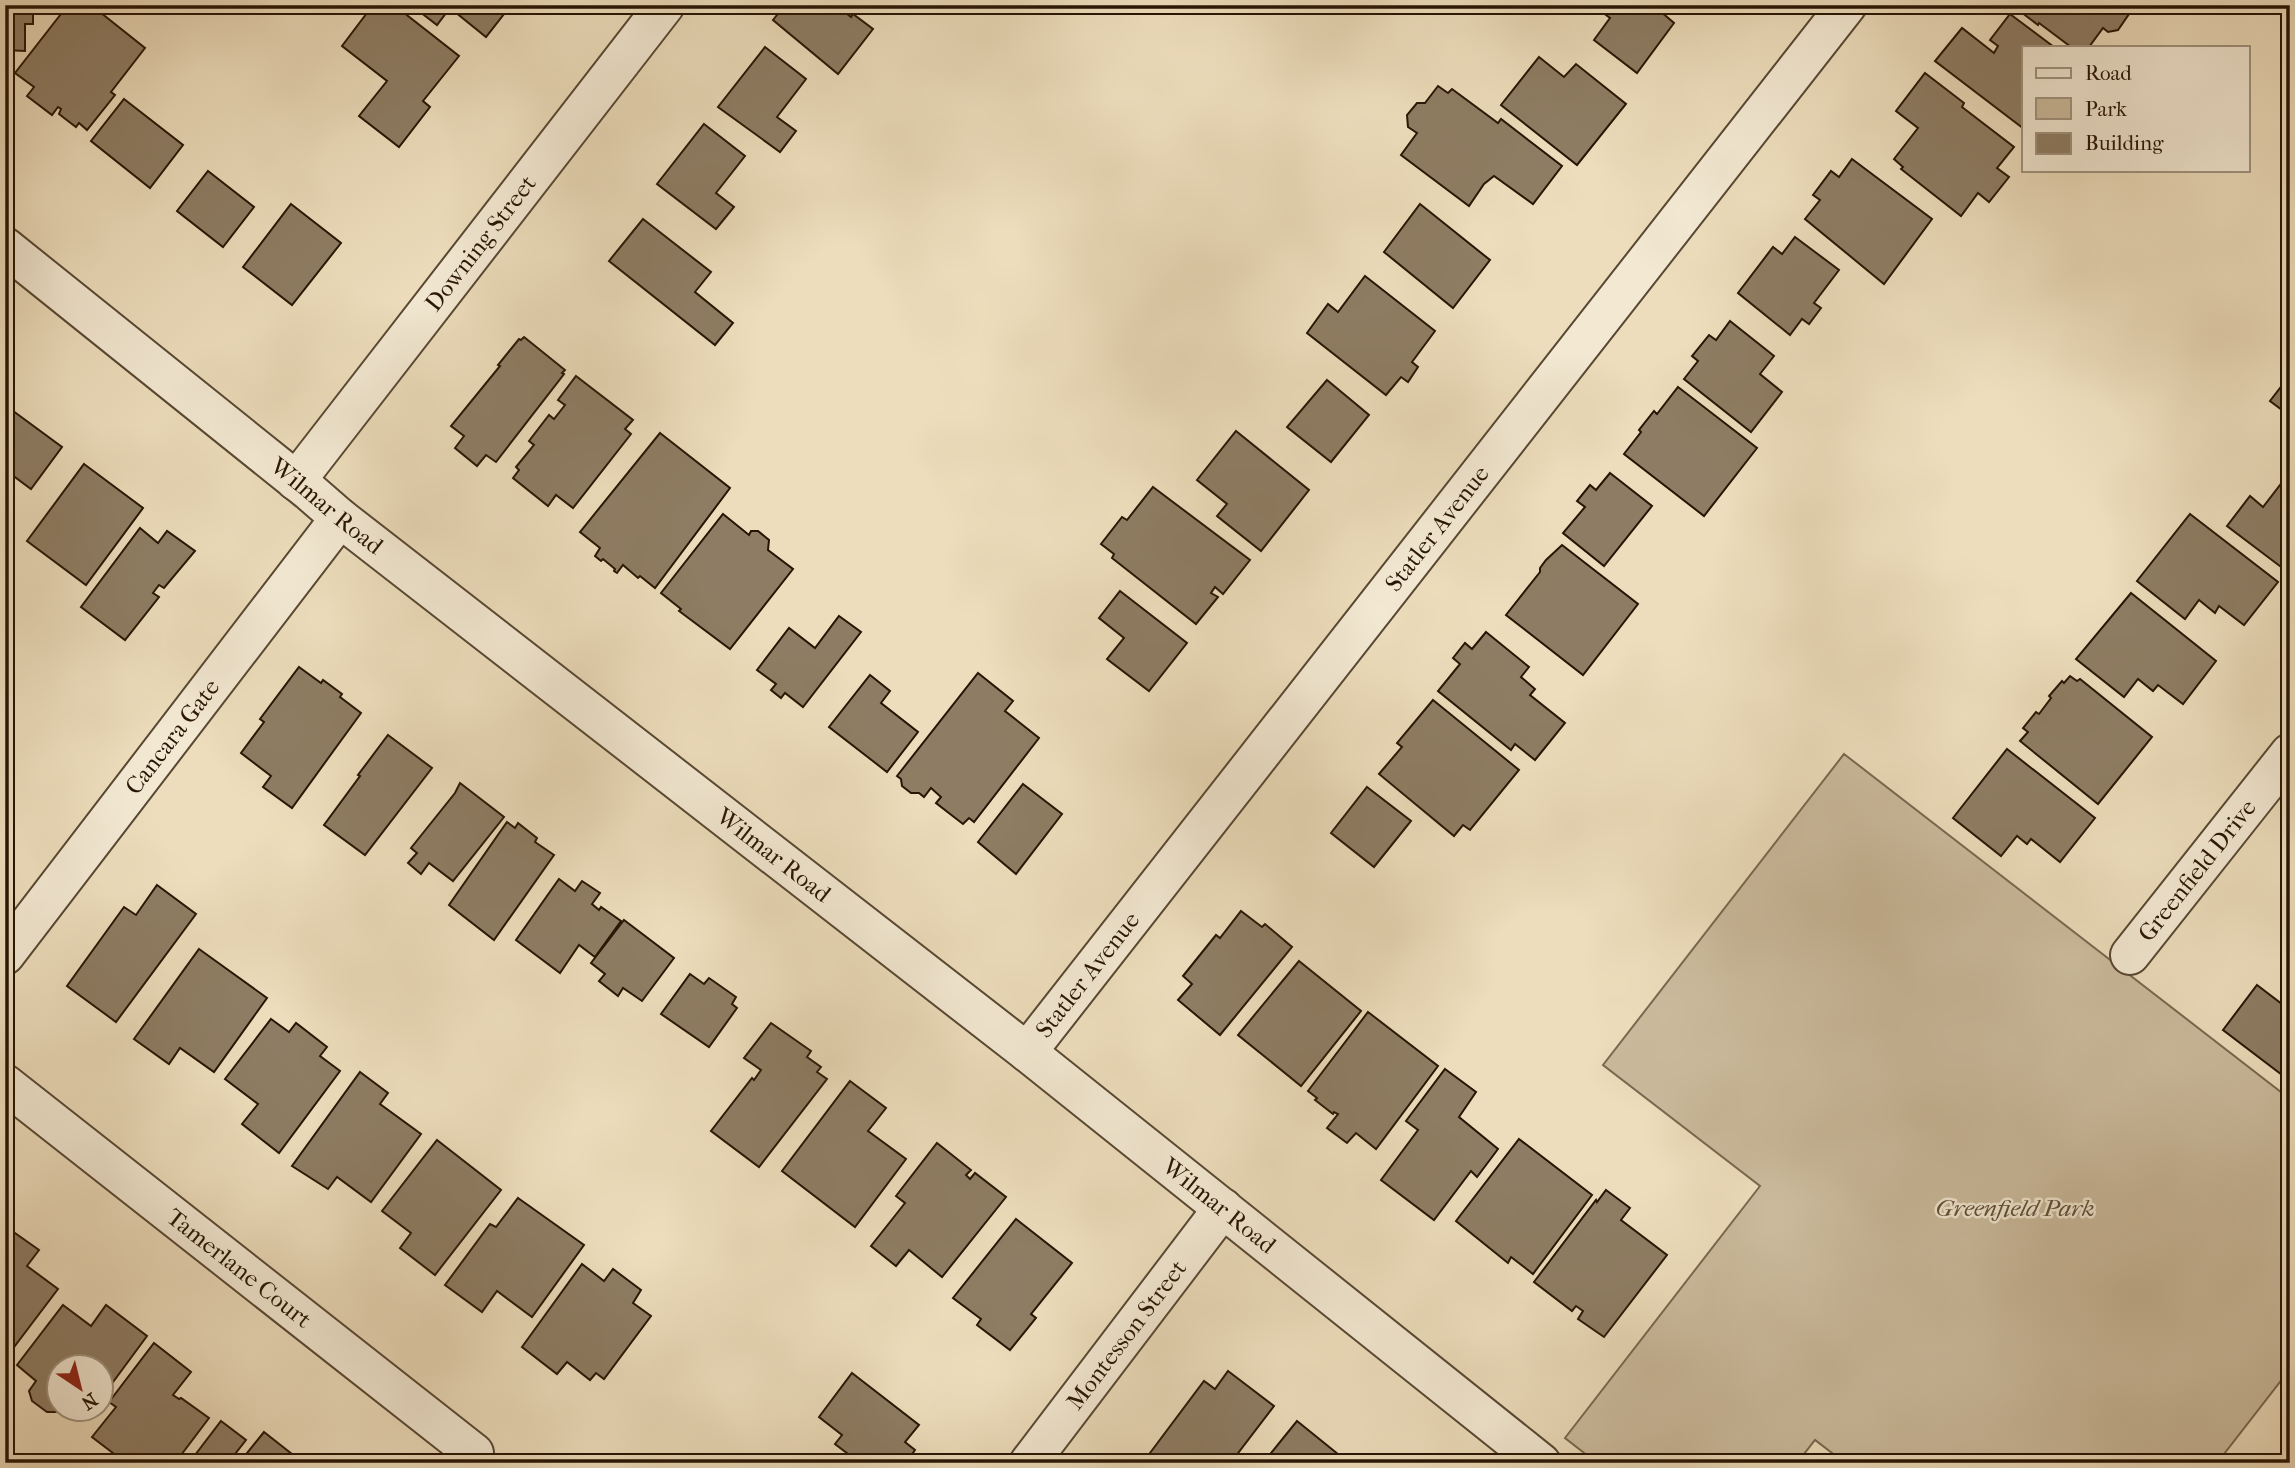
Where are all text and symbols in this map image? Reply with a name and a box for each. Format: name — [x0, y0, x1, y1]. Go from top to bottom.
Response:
legend — [2022, 46, 2250, 172]
text: Road — [2085, 61, 2132, 85]
text: Park — [2085, 97, 2127, 121]
text: Building — [2085, 131, 2164, 155]
street label: Downing Street — [419, 169, 542, 317]
street label: Wilmar Road — [264, 451, 389, 561]
street label: Statler Avenue — [1379, 460, 1495, 597]
street label: Cancara Gate — [119, 673, 225, 800]
street label: Greenfield Drive — [2132, 794, 2262, 947]
street label: Wilmar Road — [710, 801, 837, 909]
street label: Statler Avenue — [1030, 906, 1145, 1043]
street label: Wilmar Road — [1156, 1151, 1282, 1260]
park label: Greenfield Park — [1936, 1194, 2095, 1222]
street label: Tamerlane Court — [161, 1203, 317, 1334]
street label: Montesson Street — [1061, 1254, 1192, 1415]
north arrow — [46, 1352, 116, 1422]
text: N — [76, 1388, 101, 1415]

